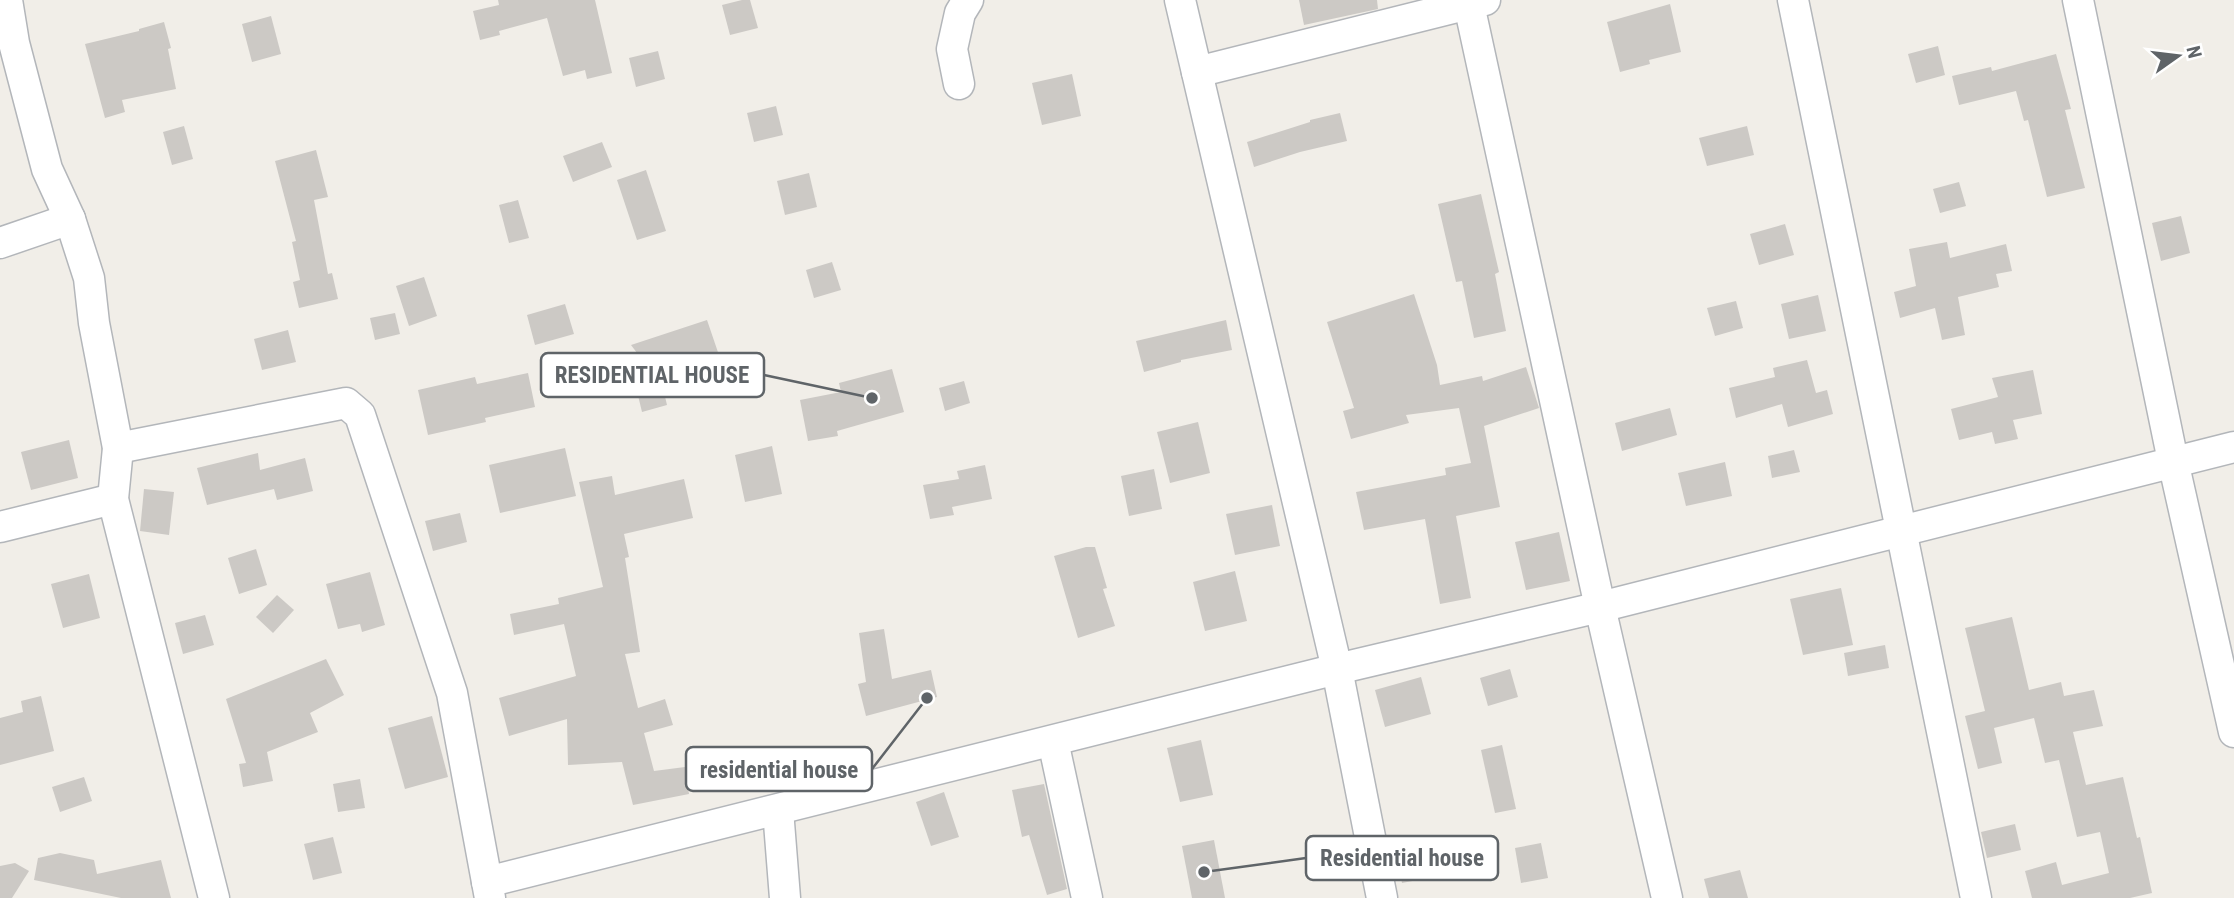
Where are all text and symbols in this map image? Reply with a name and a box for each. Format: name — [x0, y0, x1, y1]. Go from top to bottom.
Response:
north arrow — [2143, 21, 2213, 91]
text: N — [2181, 44, 2207, 60]
callout: RESIDENTIAL HOUSE — [541, 353, 764, 397]
text: RESIDENTIAL HOUSE — [555, 362, 749, 389]
callout: residential house — [686, 747, 872, 791]
text: residential house — [700, 757, 858, 784]
callout: Residential house — [1306, 836, 1498, 880]
text: Residential house — [1320, 845, 1484, 872]

